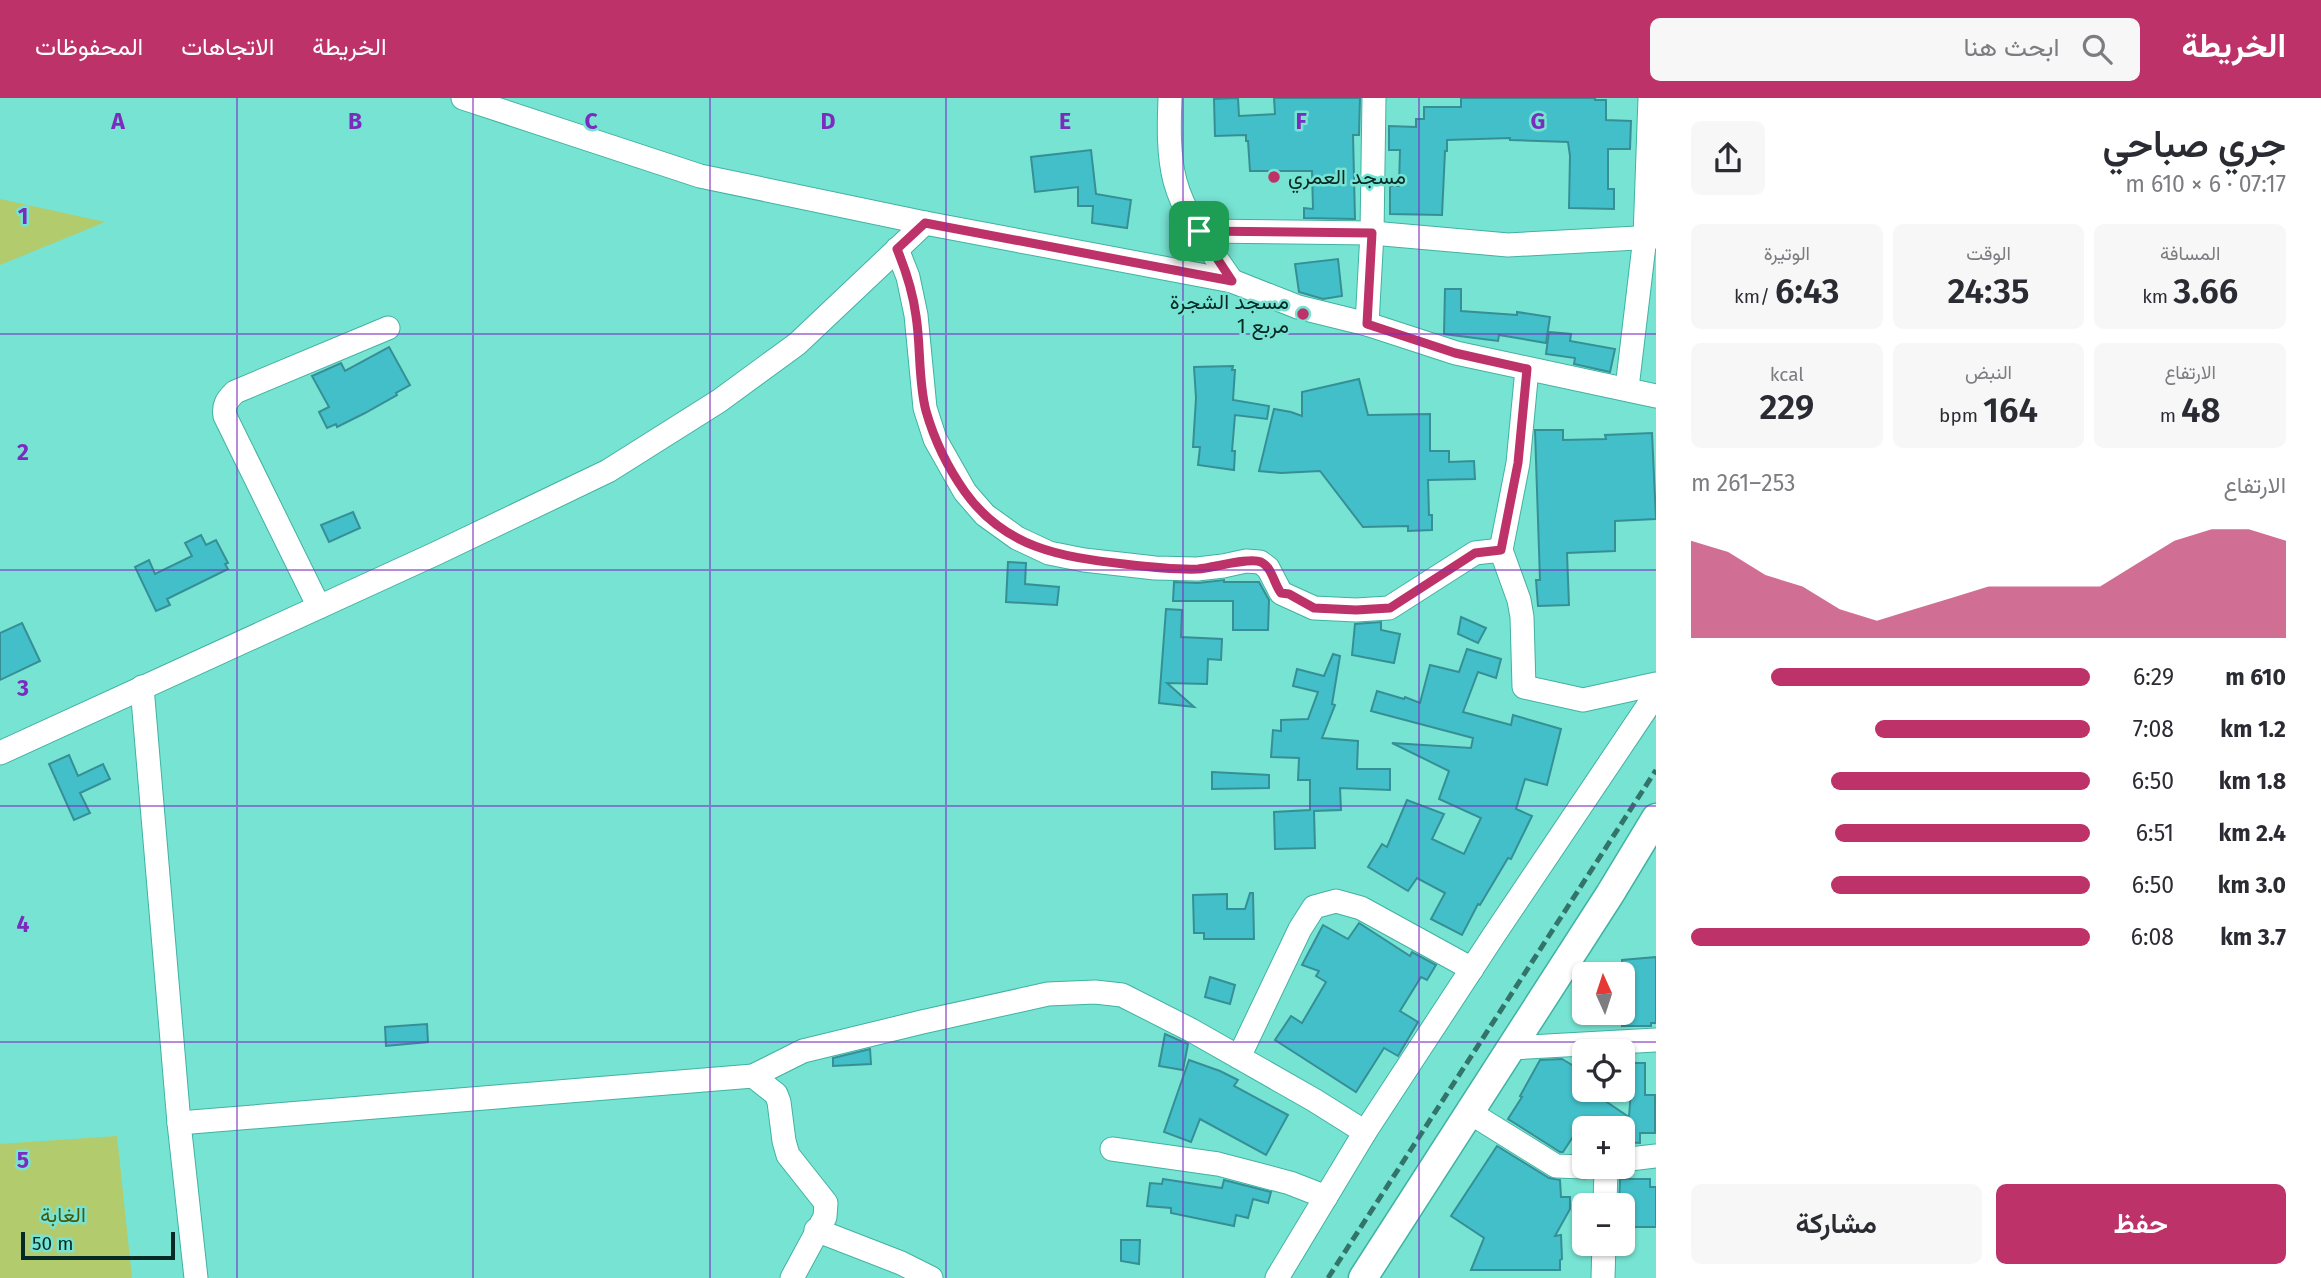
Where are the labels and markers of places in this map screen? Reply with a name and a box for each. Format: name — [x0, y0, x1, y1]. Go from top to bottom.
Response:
place label: مسجد العمري — [1288, 164, 1406, 194]
marker: مسجد العمري — [1266, 169, 1282, 185]
pin — [1169, 201, 1229, 261]
place label: مسجد الشجرة مربع 1 — [1170, 289, 1289, 340]
marker: مسجد الشجرة مربع 1 — [1295, 306, 1311, 322]

